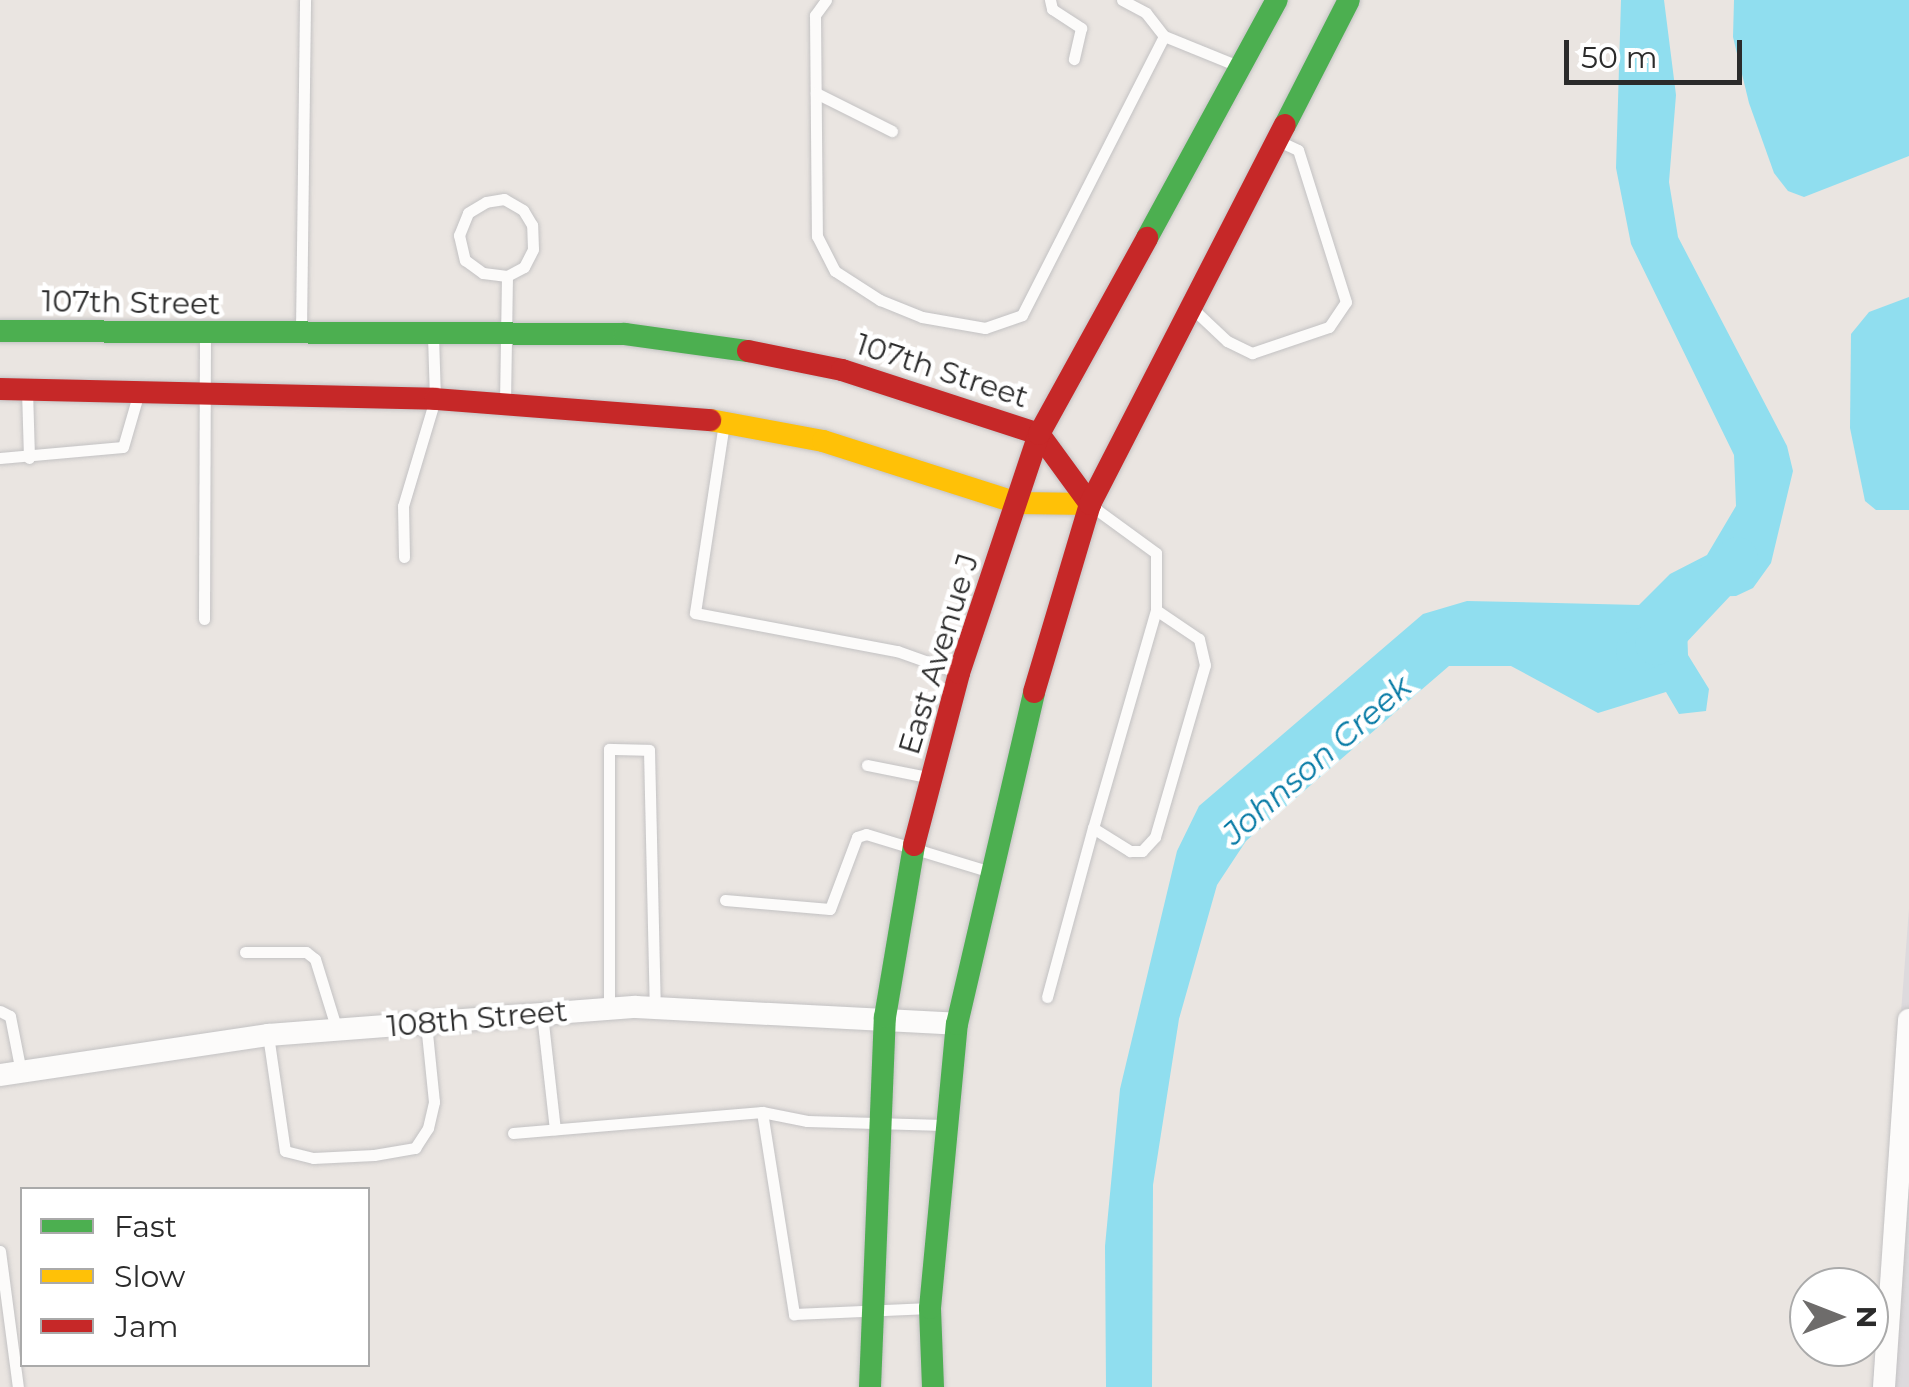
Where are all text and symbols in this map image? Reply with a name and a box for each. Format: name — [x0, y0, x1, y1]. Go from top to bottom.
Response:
scale bar — [1569, 20, 1746, 82]
text: 50 m — [1581, 39, 1658, 76]
street label: 107th Street — [41, 283, 221, 323]
street label: 107th Street — [851, 326, 1033, 416]
street label: East Avenue J — [891, 549, 987, 759]
water label: Johnson Creek — [1215, 668, 1419, 852]
street label: 108th Street — [385, 993, 569, 1045]
legend — [20, 1187, 370, 1367]
text: Fast — [114, 1208, 177, 1245]
text: Slow — [114, 1258, 185, 1295]
north arrow — [1789, 1267, 1889, 1367]
text: N — [1850, 1306, 1884, 1328]
text: Jam — [114, 1308, 179, 1345]

